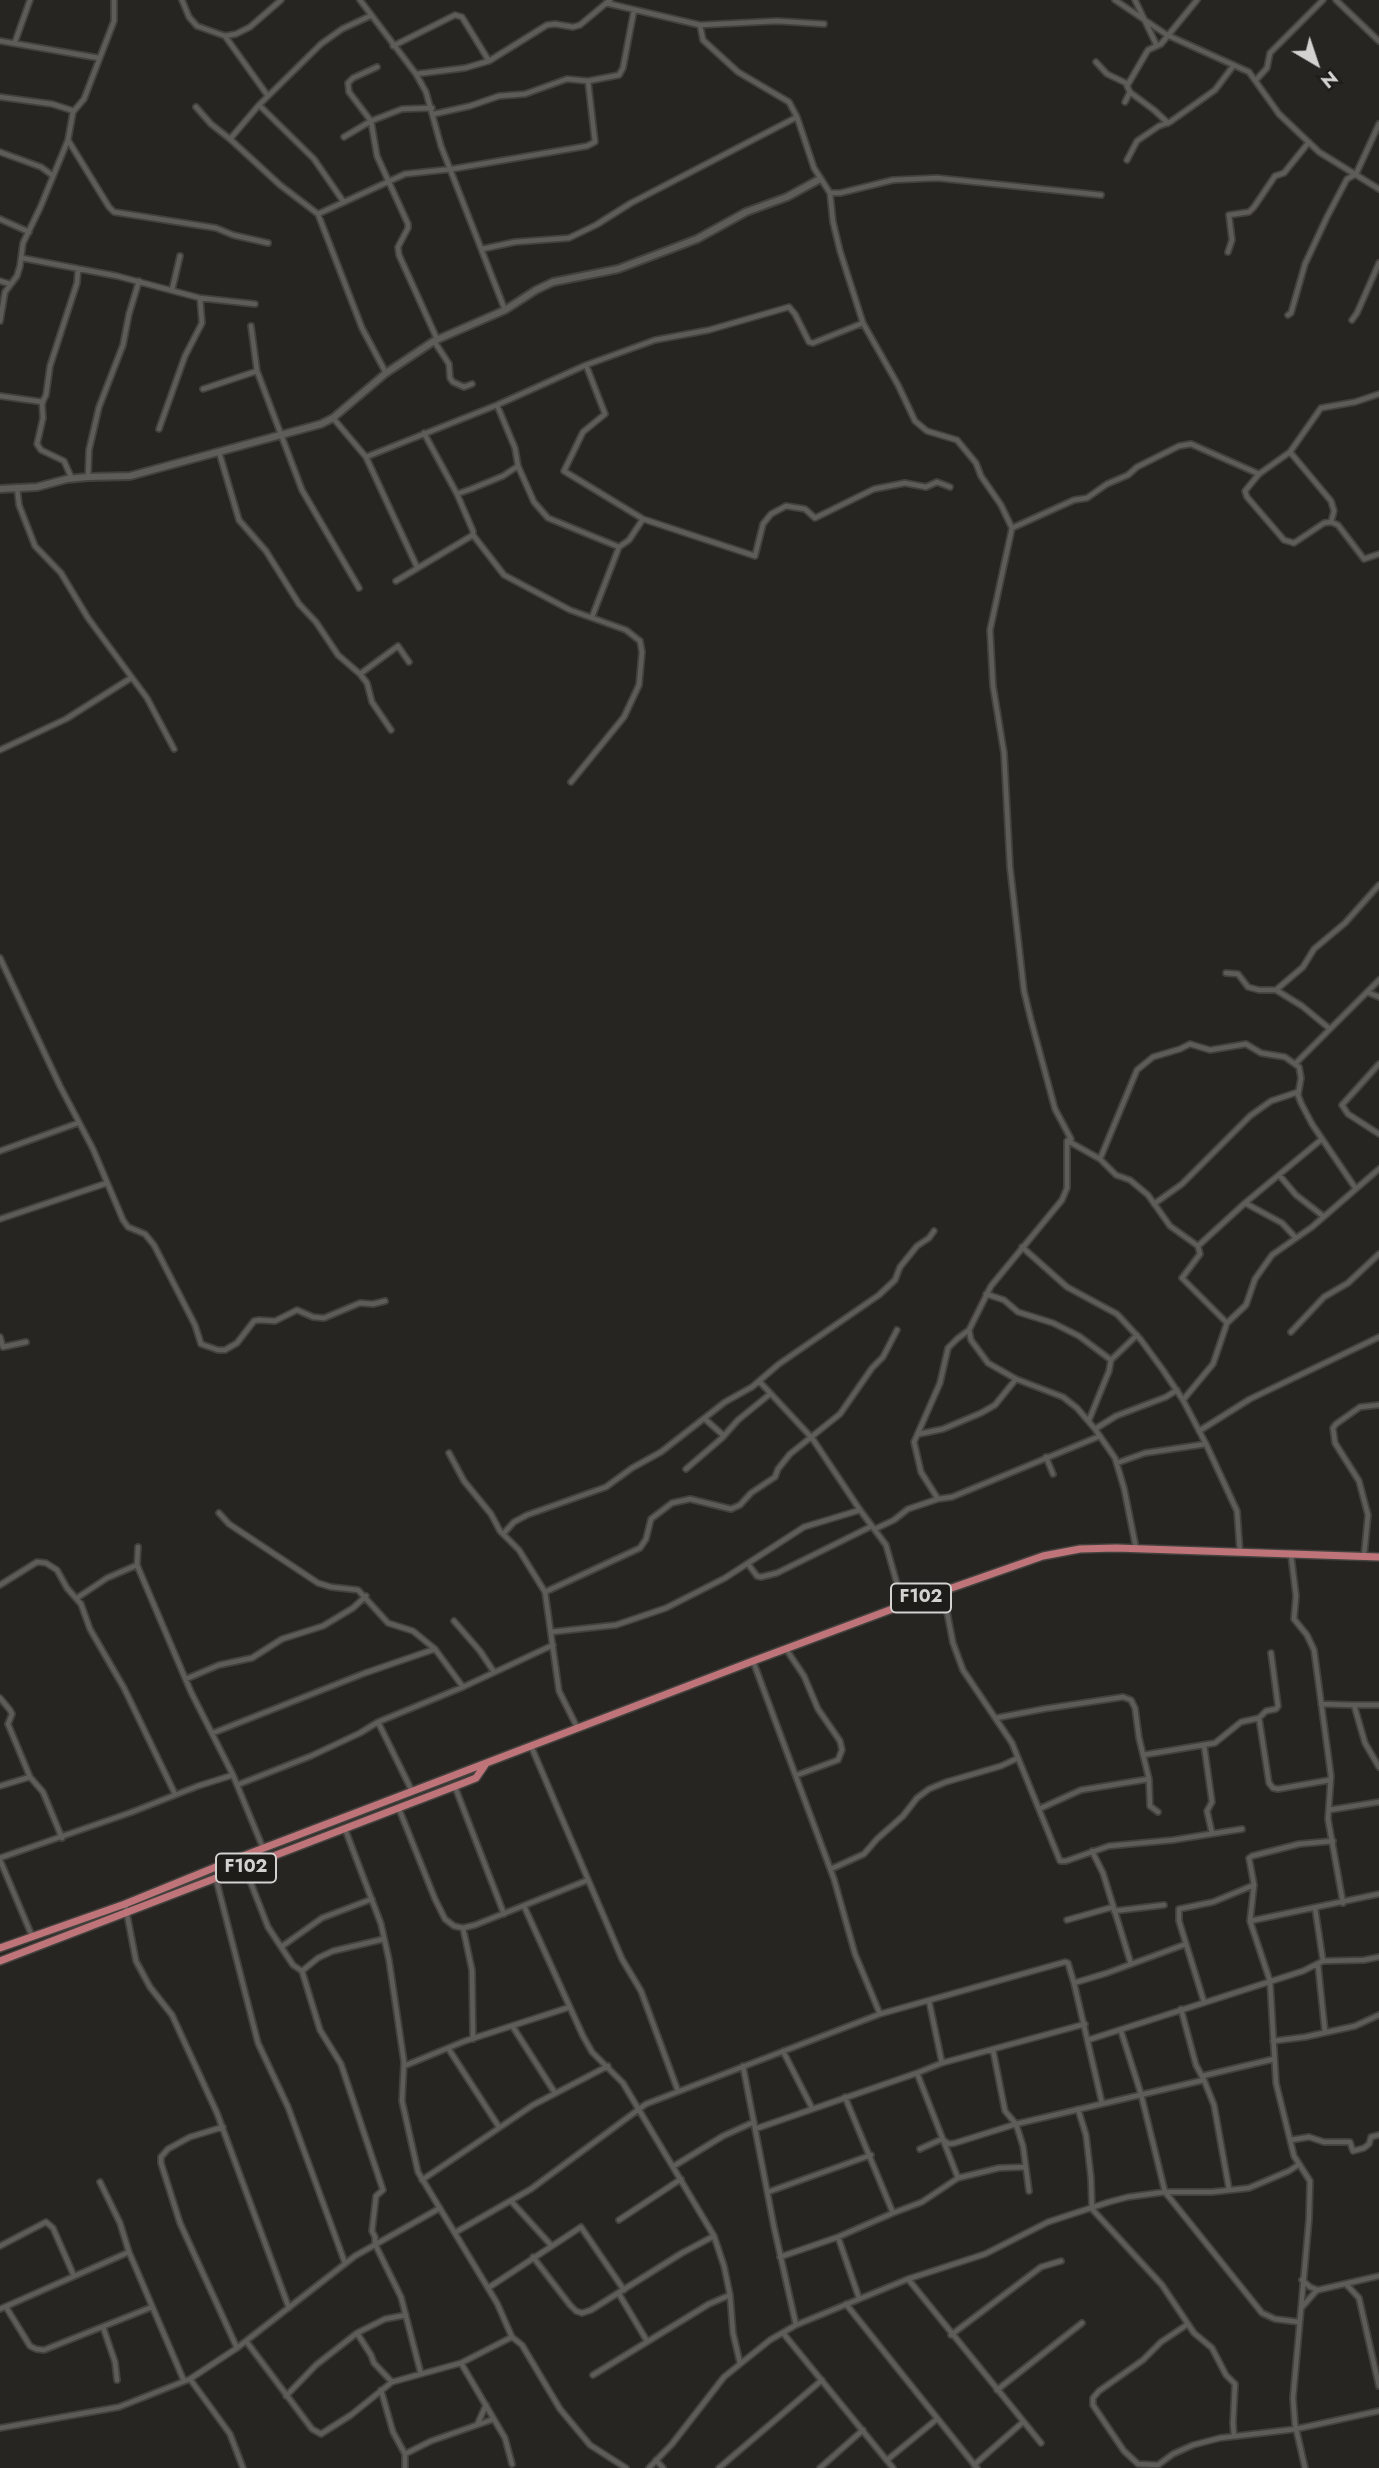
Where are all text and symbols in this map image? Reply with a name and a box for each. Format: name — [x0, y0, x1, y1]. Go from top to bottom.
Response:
north arrow — [1281, 28, 1351, 98]
text: N — [1315, 64, 1344, 95]
road number: F102 — [891, 1583, 951, 1612]
road number: F102 — [216, 1854, 276, 1882]

